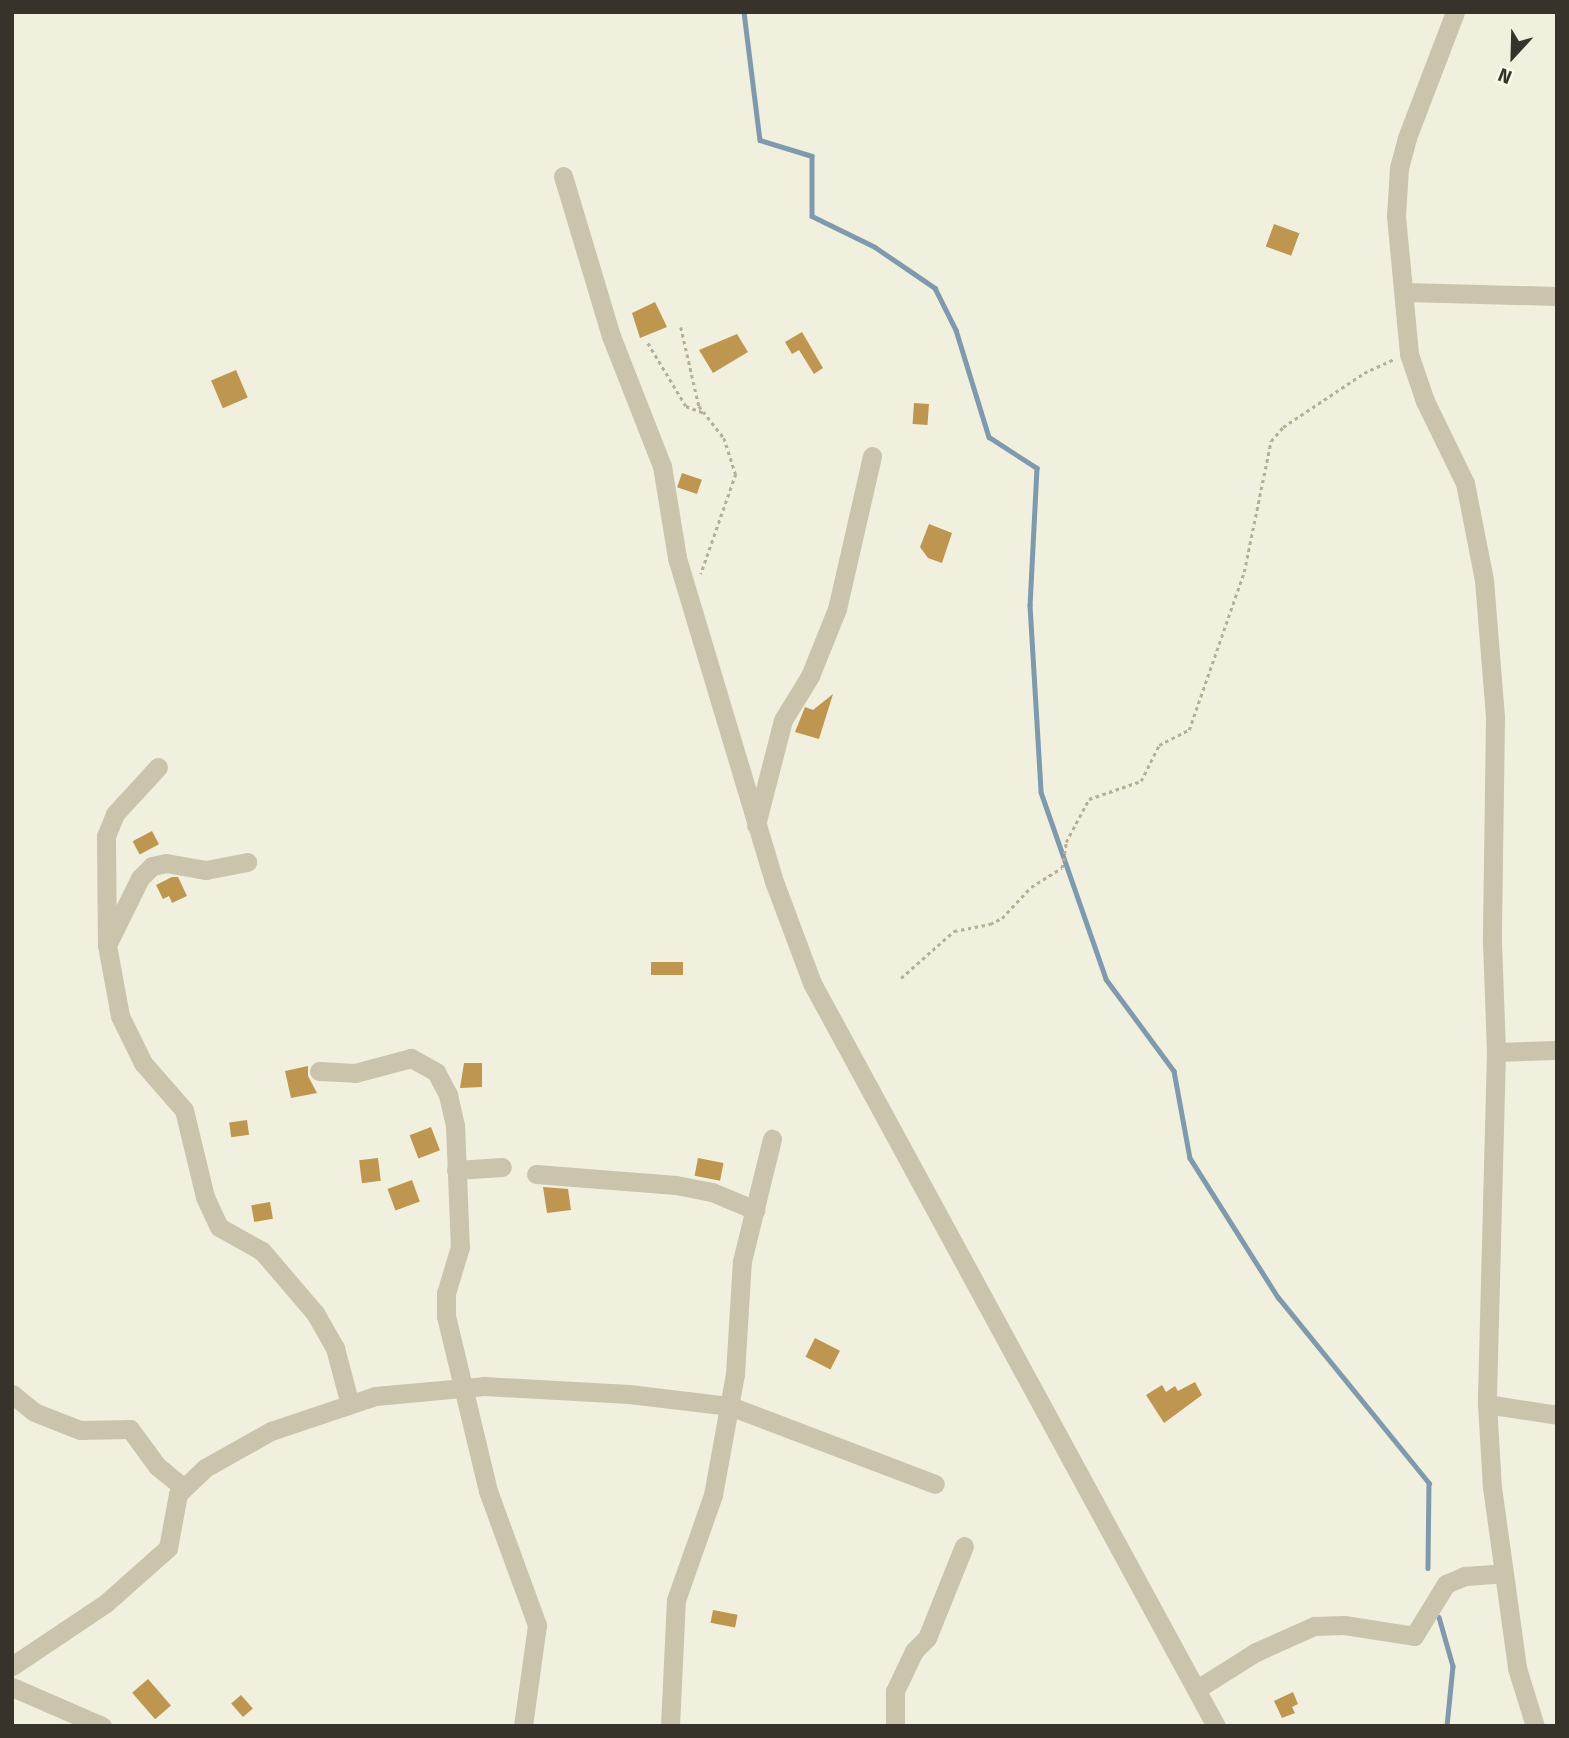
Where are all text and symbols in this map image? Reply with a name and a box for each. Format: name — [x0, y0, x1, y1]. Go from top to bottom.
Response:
north arrow — [1478, 21, 1548, 91]
text: N — [1495, 63, 1515, 89]

